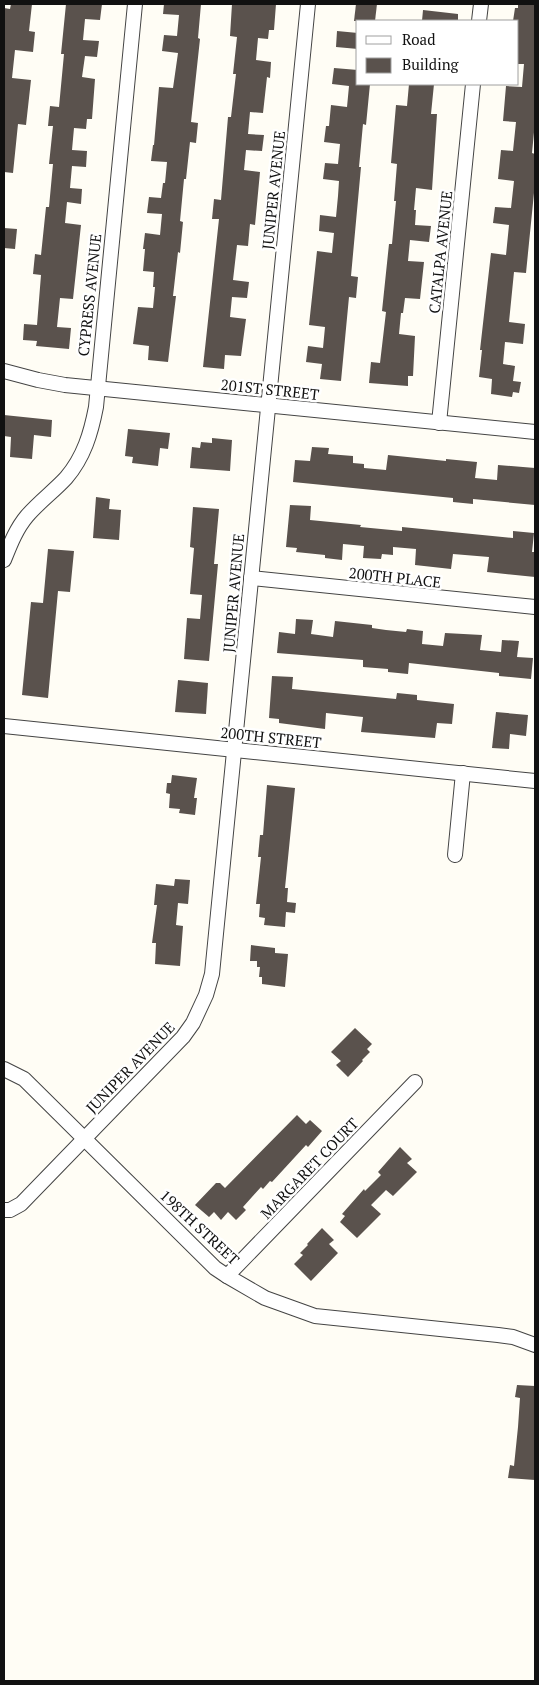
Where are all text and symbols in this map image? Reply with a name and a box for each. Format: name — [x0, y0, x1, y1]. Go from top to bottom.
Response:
legend — [356, 20, 519, 85]
text: Road — [402, 29, 435, 49]
text: Building — [402, 54, 460, 74]
street label: JUNIPER AVENUE — [257, 130, 289, 250]
street label: CATALPA AVENUE — [424, 190, 456, 314]
street label: CYPRESS AVENUE — [73, 233, 105, 357]
street label: 201ST STREET — [220, 374, 320, 404]
street label: JUNIPER AVENUE — [218, 533, 248, 653]
street label: 200TH PLACE — [348, 562, 442, 592]
street label: 200TH STREET — [219, 722, 323, 752]
street label: JUNIPER AVENUE — [81, 1017, 179, 1117]
street label: MARGARET COURT — [256, 1113, 362, 1223]
street label: 198TH STREET — [156, 1185, 244, 1269]

